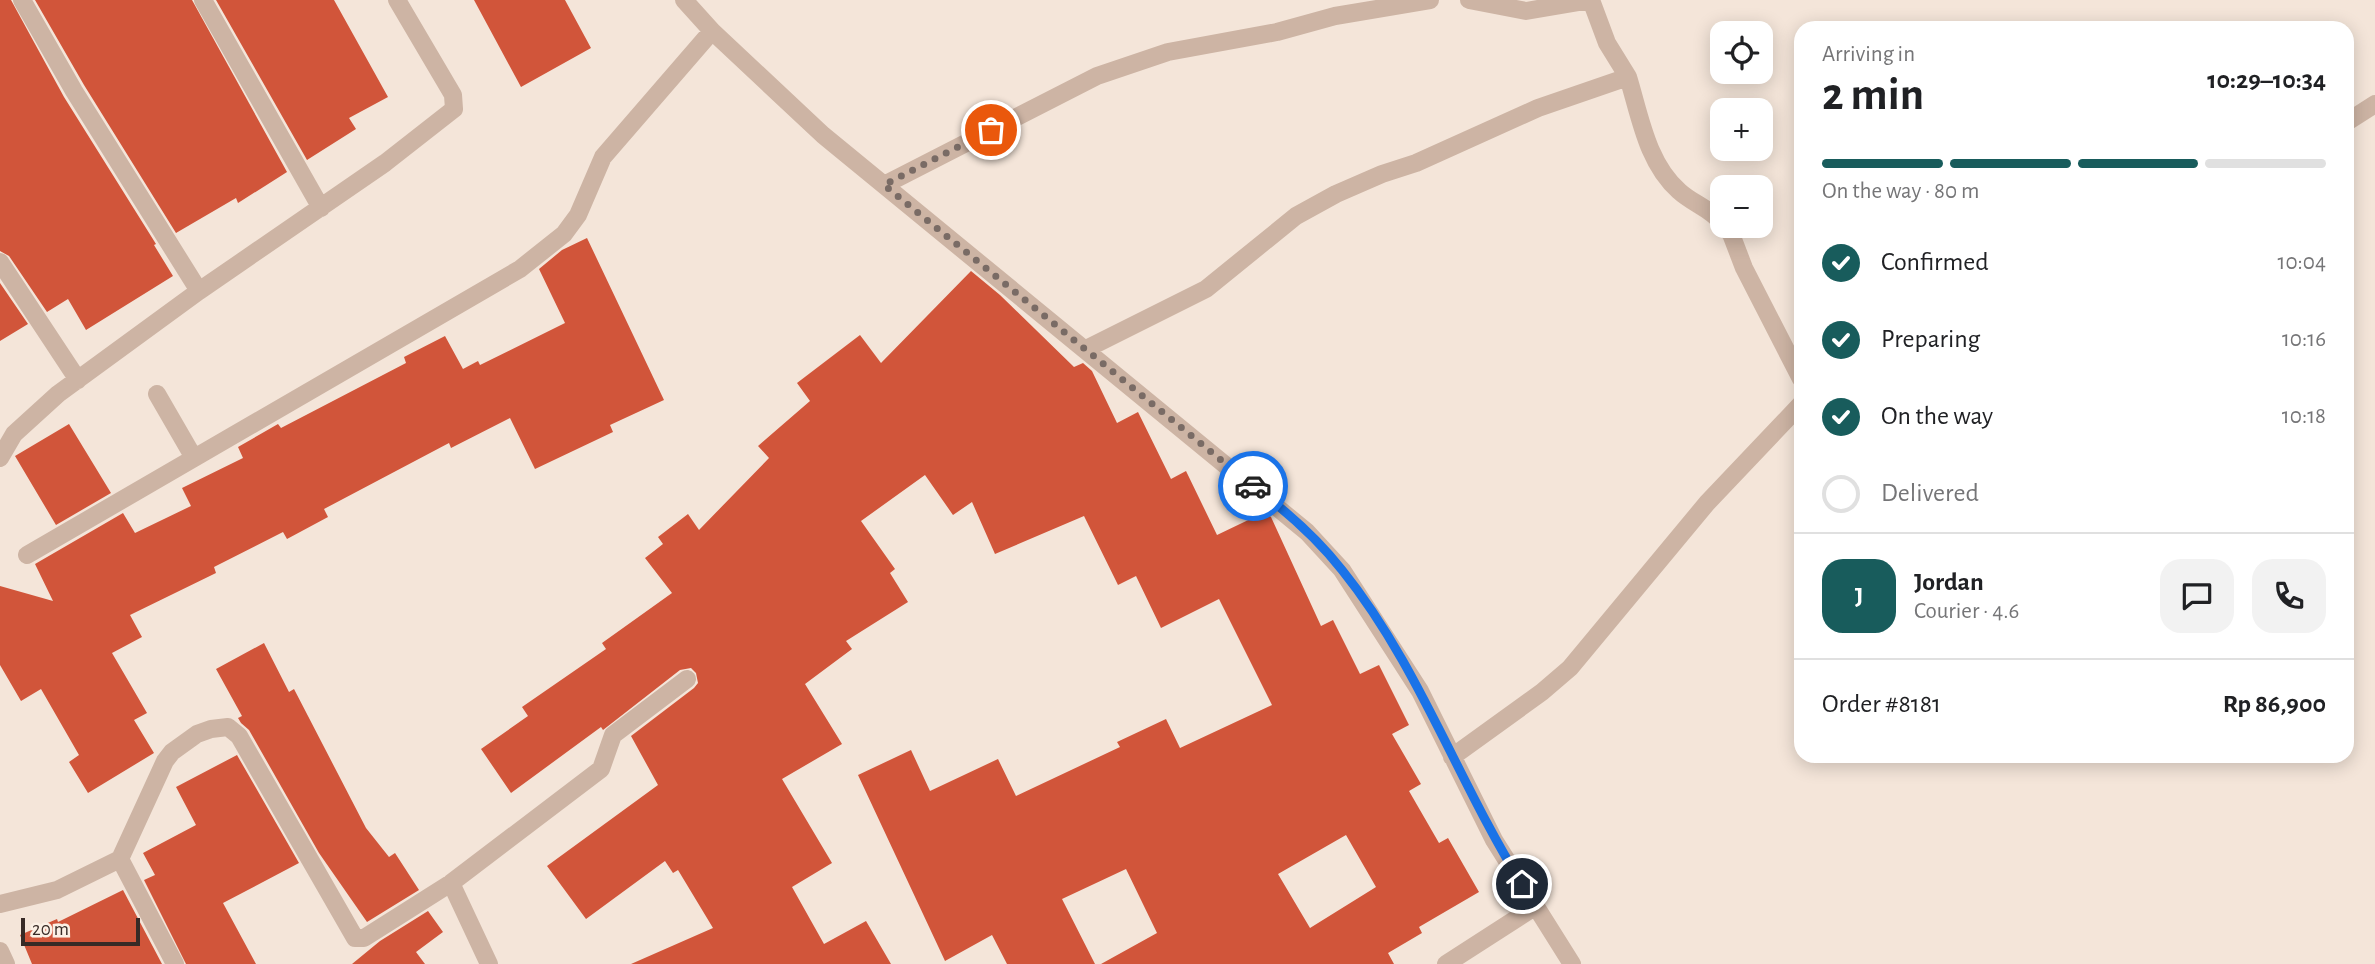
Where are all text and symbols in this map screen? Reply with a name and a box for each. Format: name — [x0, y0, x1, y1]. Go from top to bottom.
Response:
map controls — [1710, 21, 1773, 238]
button: locate — [1710, 21, 1773, 84]
text: Arriving in — [1822, 43, 1915, 66]
text: 10:29–10:34 — [2207, 67, 2326, 93]
text: 2 min — [1822, 72, 1924, 118]
button: + — [1710, 98, 1773, 161]
pin — [961, 100, 1021, 160]
icon: bag — [972, 111, 1010, 149]
button: − — [1710, 175, 1773, 238]
text: On the way · 80 m — [1822, 180, 1979, 203]
icon: check — [1822, 244, 1860, 282]
text: Confirmed — [1881, 249, 1989, 275]
text: 10:04 — [2277, 251, 2326, 274]
icon: check — [1822, 321, 1860, 359]
text: Preparing — [1881, 326, 1980, 352]
text: 10:16 — [2282, 328, 2326, 351]
icon: check — [1822, 398, 1860, 436]
text: On the way — [1881, 403, 1993, 429]
text: 10:18 — [2282, 405, 2326, 428]
courier — [1218, 451, 1288, 521]
icon: car — [1234, 467, 1272, 505]
text: Delivered — [1881, 480, 1979, 506]
button: chat — [2160, 559, 2234, 633]
button: phone — [2252, 559, 2326, 633]
text: Jordan — [1914, 569, 1984, 595]
text: J — [1855, 583, 1863, 609]
text: Courier · 4.6 — [1914, 600, 2019, 623]
text: Order #8181 — [1822, 691, 1941, 717]
text: Rp 86,900 — [2223, 691, 2326, 717]
pin — [1492, 854, 1552, 914]
icon: home — [1503, 865, 1541, 903]
scale bar — [21, 915, 140, 947]
text: 20 m — [32, 920, 69, 939]

